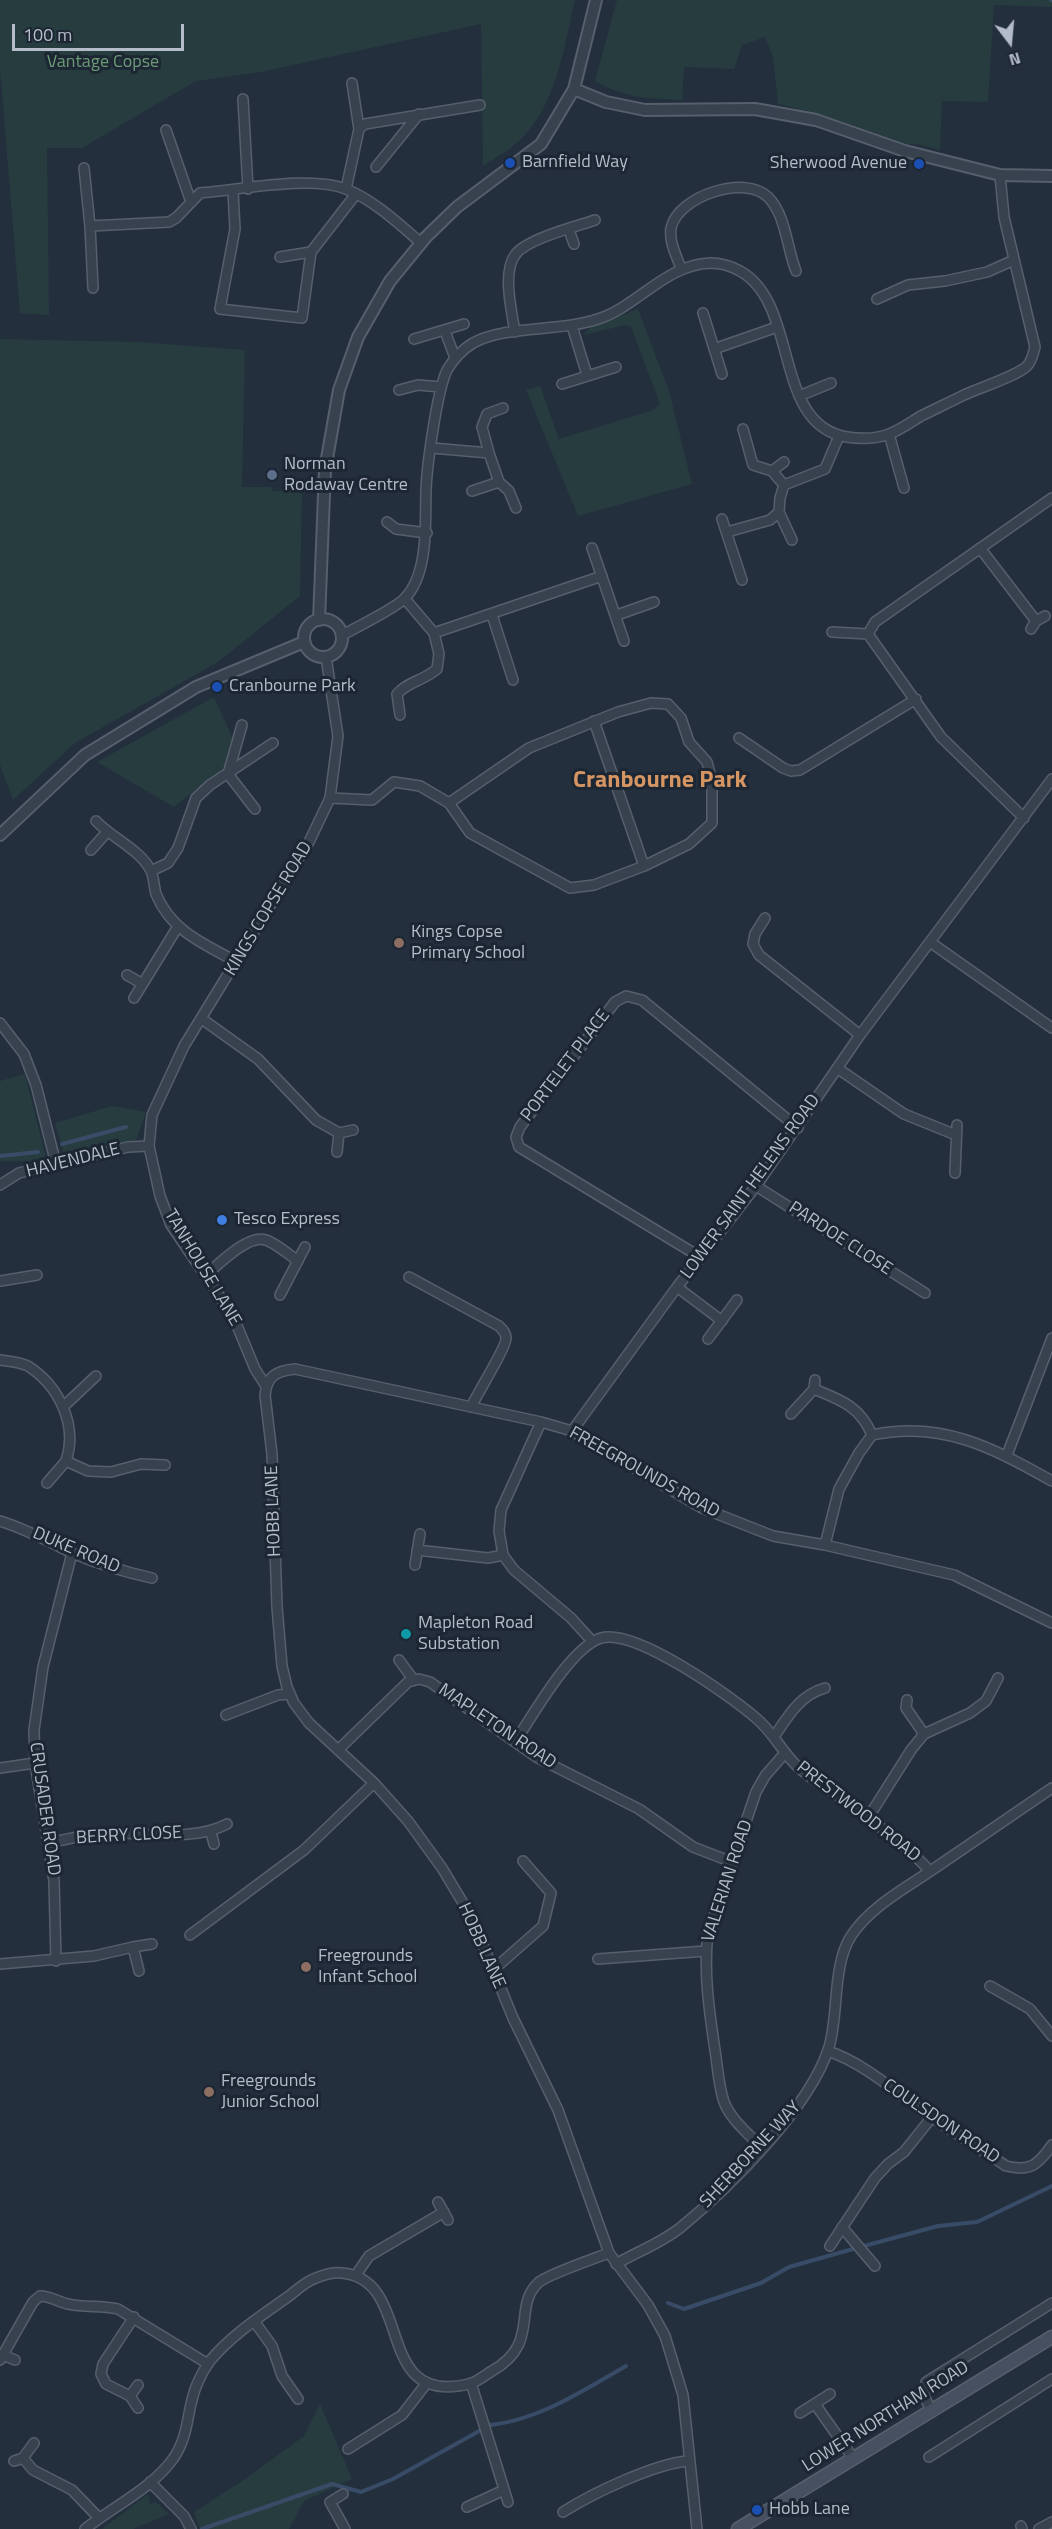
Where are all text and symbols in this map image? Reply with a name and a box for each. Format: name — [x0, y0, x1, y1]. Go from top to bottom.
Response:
scale bar — [15, 12, 188, 50]
north arrow — [980, 12, 1040, 72]
text: 100 m — [23, 21, 72, 48]
text: N — [1006, 46, 1024, 72]
park label: Vantage Copse — [47, 52, 159, 74]
place label: Barnfield Way — [522, 152, 628, 174]
place label: Sherwood Avenue — [770, 153, 907, 175]
marker: Barnfield Way — [503, 156, 517, 170]
marker: Sherwood Avenue — [912, 157, 926, 171]
place label: Norman Rodaway Centre — [284, 454, 408, 496]
marker: Norman Rodaway Centre — [265, 468, 279, 482]
place label: Cranbourne Park — [229, 676, 356, 698]
marker: Cranbourne Park — [210, 680, 224, 694]
district label: Cranbourne Park — [573, 767, 747, 795]
street label: KINGS COPSE ROAD — [220, 838, 318, 980]
place label: Kings Copse Primary School — [411, 922, 525, 964]
marker: Kings Copse Primary School — [392, 936, 406, 950]
street label: PORTELET PLACE — [517, 1006, 615, 1126]
street label: LOWER SAINT HELENS ROAD — [677, 1090, 825, 1284]
street label: HAVENDALE — [24, 1139, 122, 1183]
street label: PARDOE CLOSE — [784, 1198, 896, 1280]
street label: TANHOUSE LANE — [159, 1206, 245, 1330]
place label: Tesco Express — [234, 1209, 340, 1231]
marker: Tesco Express — [215, 1213, 229, 1227]
street label: FREEGROUNDS ROAD — [565, 1423, 723, 1523]
street label: HOBB LANE — [262, 1465, 286, 1557]
street label: DUKE ROAD — [29, 1523, 123, 1579]
place label: Mapleton Road Substation — [418, 1613, 533, 1656]
marker: Mapleton Road Substation — [399, 1627, 413, 1641]
street label: MAPLETON ROAD — [434, 1680, 560, 1774]
street label: CRUSADER ROAD — [24, 1741, 64, 1877]
street label: PRESTWOOD ROAD — [792, 1757, 924, 1867]
street label: VALERIAN ROAD — [698, 1817, 758, 1945]
street label: BERRY CLOSE — [75, 1822, 183, 1850]
street label: HOBB LANE — [452, 1900, 510, 1992]
place label: Freegrounds Infant School — [318, 1946, 417, 1988]
marker: Freegrounds Infant School — [299, 1960, 313, 1974]
place label: Freegrounds Junior School — [221, 2071, 319, 2114]
street label: COULSDON ROAD — [879, 2075, 1003, 2169]
marker: Freegrounds Junior School — [202, 2085, 216, 2099]
street label: SHERBORNE WAY — [696, 2097, 806, 2213]
street label: LOWER NORTHAM ROAD — [799, 2357, 973, 2477]
place label: Hobb Lane — [769, 2499, 850, 2521]
marker: Hobb Lane — [750, 2503, 764, 2517]

